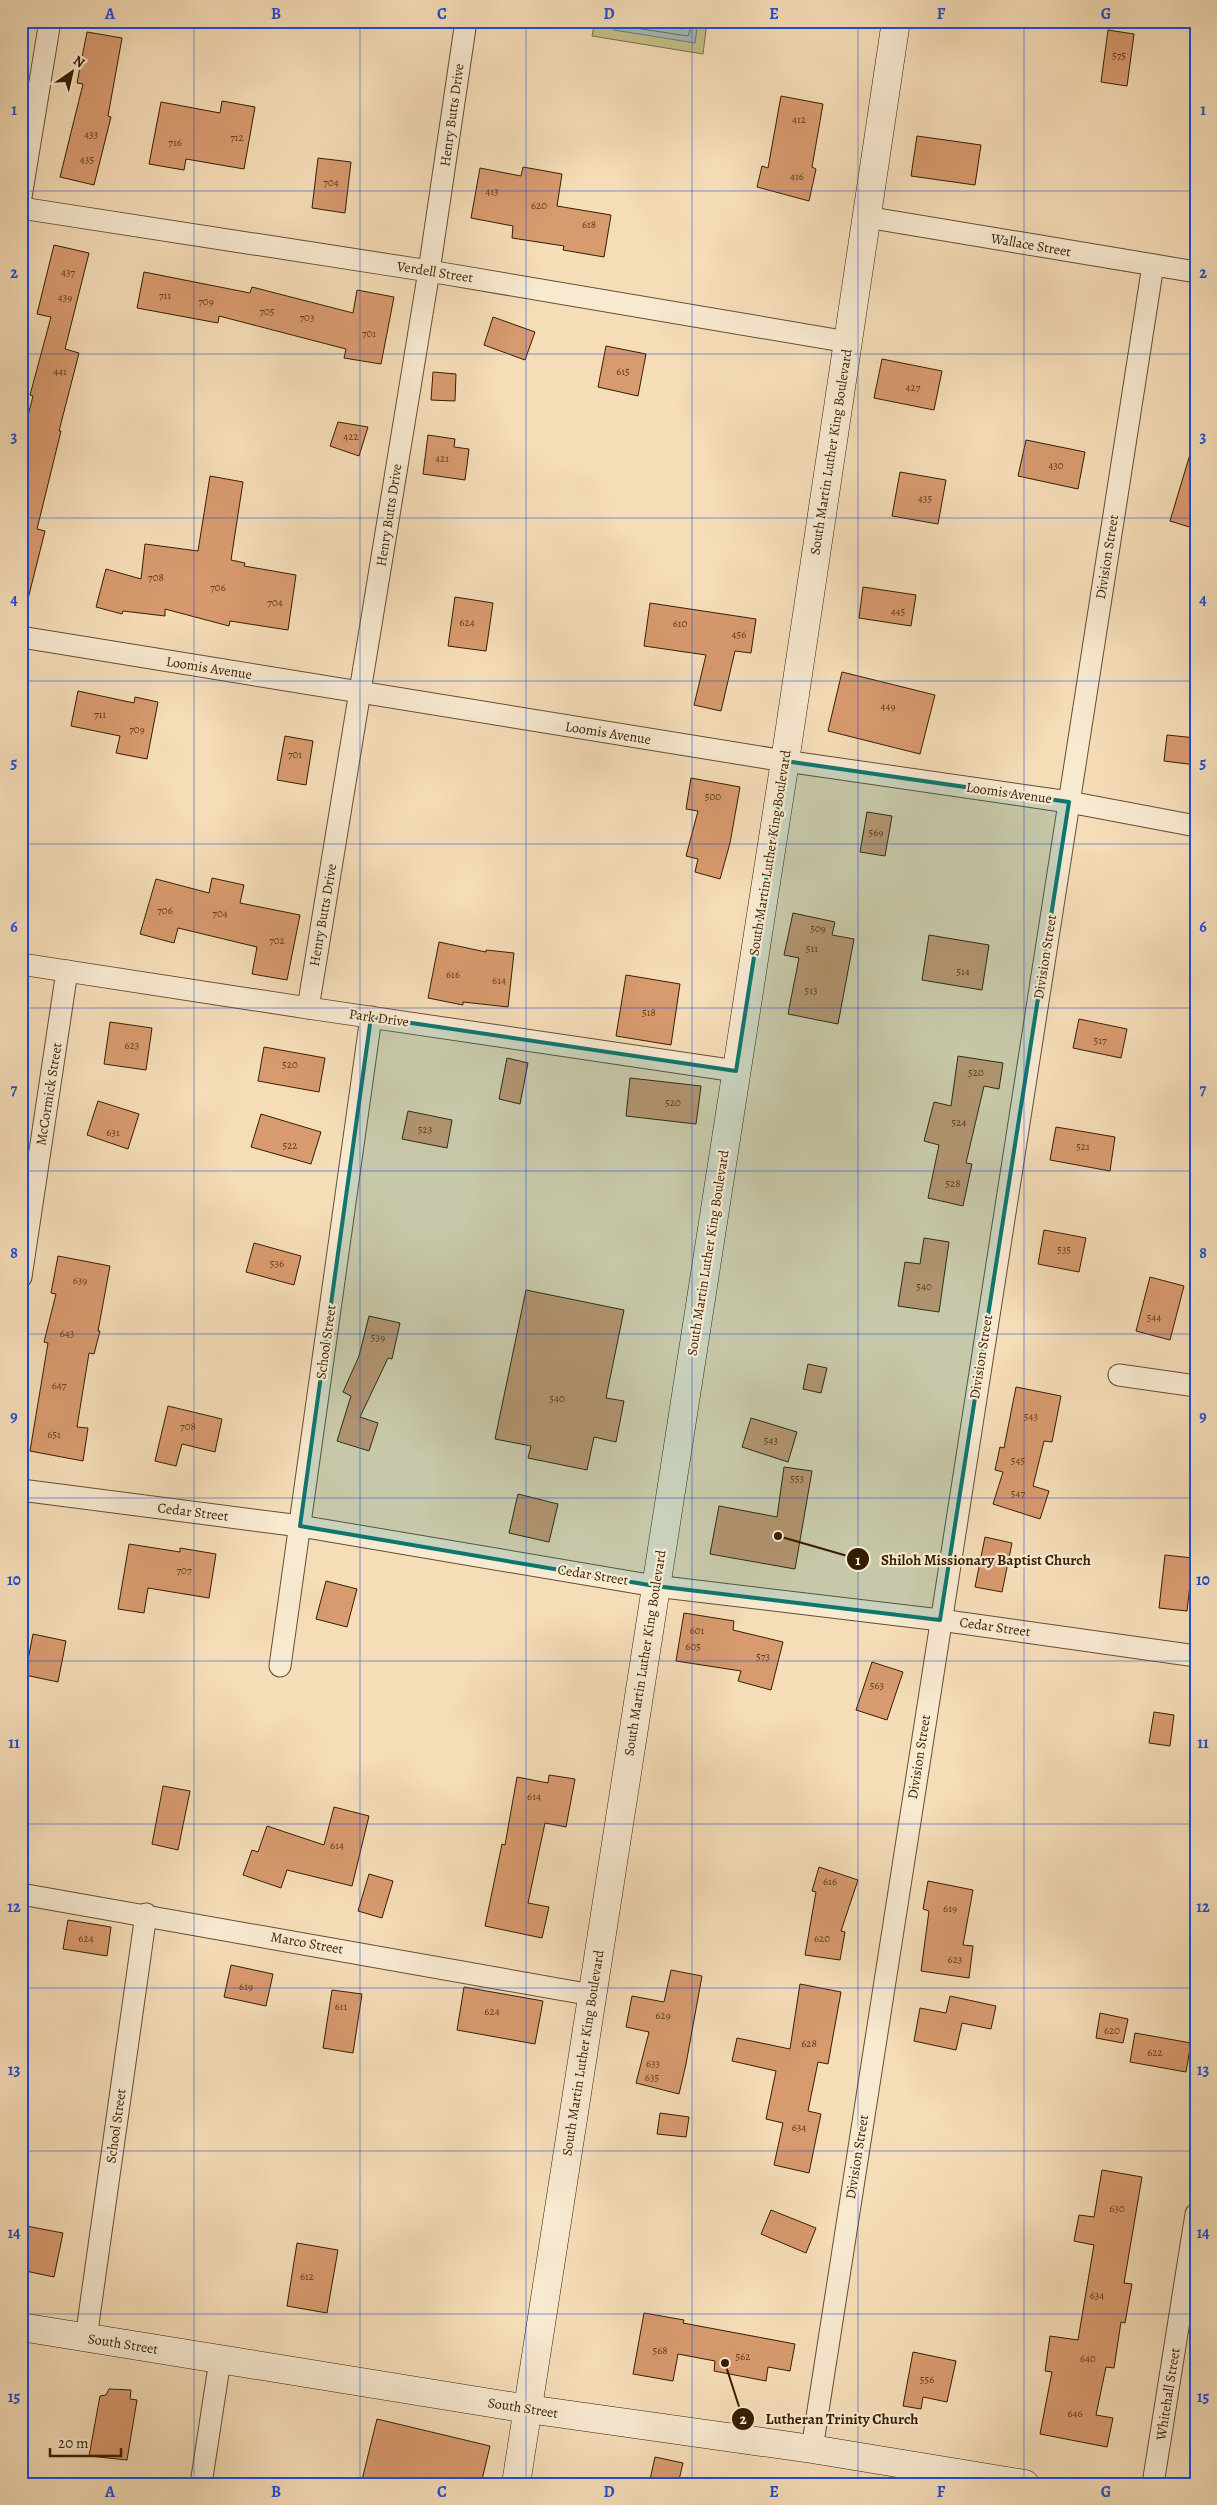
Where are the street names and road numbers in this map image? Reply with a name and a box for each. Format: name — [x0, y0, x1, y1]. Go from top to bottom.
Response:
street label: Henry Butts Drive — [435, 62, 469, 168]
street label: Wallace Street — [988, 228, 1073, 261]
street label: Verdell Street — [395, 256, 475, 287]
street label: South Martin Luther King Boulevard — [805, 347, 857, 556]
street label: Henry Butts Drive — [371, 462, 407, 568]
street label: Division Street — [1091, 513, 1123, 601]
street label: Loomis Avenue — [165, 652, 253, 684]
street label: Loomis Avenue — [564, 717, 652, 749]
street label: South Martin Luther King Boulevard — [744, 748, 796, 957]
street label: Loomis Avenue — [965, 778, 1053, 808]
street label: Henry Butts Drive — [305, 862, 341, 968]
street label: Division Street — [1029, 913, 1061, 1001]
street label: Park Drive — [348, 1004, 410, 1032]
street label: McCormick Street — [31, 1041, 67, 1147]
street label: South Martin Luther King Boulevard — [682, 1148, 734, 1357]
street label: School Street — [311, 1303, 341, 1381]
street label: Division Street — [965, 1313, 997, 1401]
street label: Cedar Street — [156, 1498, 230, 1526]
street label: South Martin Luther King Boulevard — [619, 1548, 671, 1757]
street label: Cedar Street — [556, 1560, 630, 1590]
street label: Cedar Street — [958, 1613, 1032, 1641]
street label: Division Street — [903, 1713, 935, 1801]
street label: Marco Street — [269, 1927, 345, 1959]
street label: South Martin Luther King Boulevard — [557, 1948, 609, 2157]
street label: School Street — [101, 2087, 131, 2165]
street label: Division Street — [841, 2113, 873, 2201]
street label: South Street — [86, 2329, 160, 2359]
street label: Whitehall Street — [1151, 2346, 1185, 2443]
street label: South Street — [486, 2393, 560, 2423]

